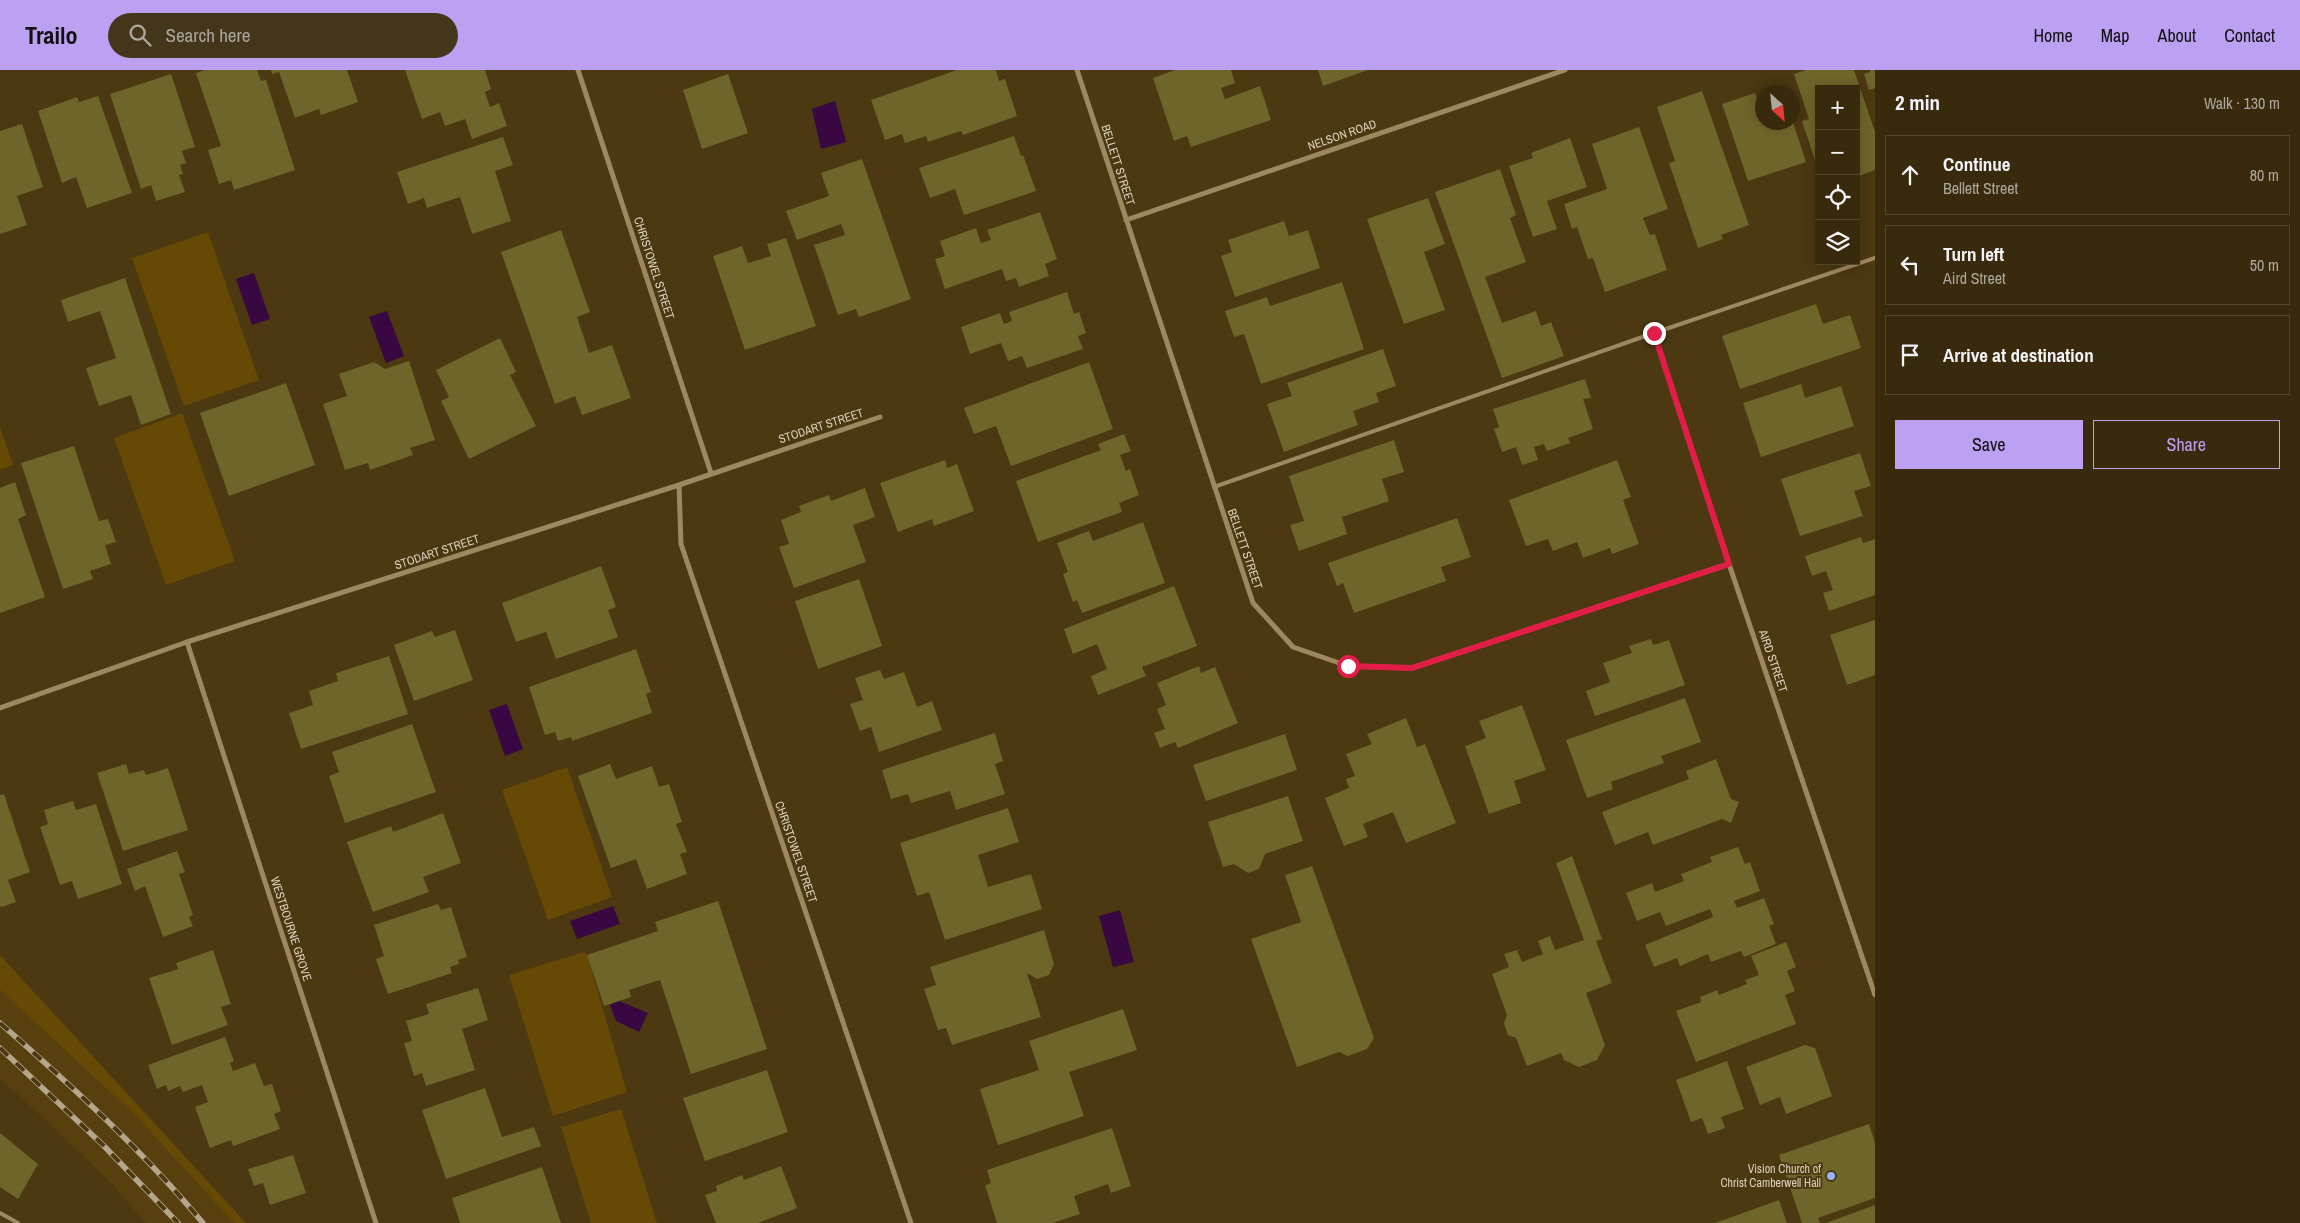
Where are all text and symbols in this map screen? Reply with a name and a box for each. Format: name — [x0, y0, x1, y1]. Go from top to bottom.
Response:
search box — [108, 13, 458, 58]
text: Trailo — [25, 19, 78, 51]
icon: search — [126, 21, 154, 49]
text: Search here — [166, 22, 250, 48]
text: Home — [2033, 23, 2073, 48]
text: Map — [2101, 23, 2130, 48]
text: About — [2158, 23, 2196, 48]
text: Contact — [2224, 23, 2275, 48]
north arrow — [1755, 85, 1800, 130]
map controls — [1815, 85, 1860, 265]
button: + — [1815, 85, 1860, 130]
text: 2 min — [1895, 88, 1940, 117]
text: Walk · 130 m — [2204, 92, 2280, 114]
street label: NELSON ROAD — [1306, 116, 1378, 154]
street label: BELLETT STREET — [1097, 123, 1139, 207]
button: − — [1815, 130, 1860, 175]
text: Continue — [1943, 151, 2011, 177]
icon: ahead — [1896, 161, 1924, 189]
text: 80 m — [2250, 164, 2279, 186]
button: locate — [1815, 175, 1860, 220]
text: Bellett Street — [1943, 177, 2018, 199]
street label: CHRISTOWEL STREET — [630, 215, 678, 321]
button: layers — [1815, 220, 1860, 265]
text: Turn left — [1943, 241, 2004, 267]
icon: left — [1896, 251, 1924, 279]
text: 50 m — [2250, 254, 2279, 276]
text: Aird Street — [1943, 267, 2006, 289]
route end — [1643, 322, 1666, 345]
icon: arrive — [1896, 341, 1924, 369]
text: Arrive at destination — [1943, 342, 2094, 368]
street label: STODART STREET — [777, 405, 865, 447]
button: Save — [1895, 420, 2083, 469]
button: Share — [2093, 420, 2280, 469]
street label: BELLETT STREET — [1224, 507, 1266, 591]
street label: STODART STREET — [393, 531, 481, 573]
street label: AIRD STREET — [1755, 627, 1791, 694]
route start — [1337, 655, 1360, 678]
street label: CHRISTOWEL STREET — [771, 799, 821, 905]
street label: WESTBOURNE GROVE — [267, 875, 315, 983]
place label: Vision Church of Christ Camberwell Hall — [1720, 1161, 1821, 1191]
marker: Vision Church of Christ Camberwell Hall — [1825, 1170, 1837, 1182]

